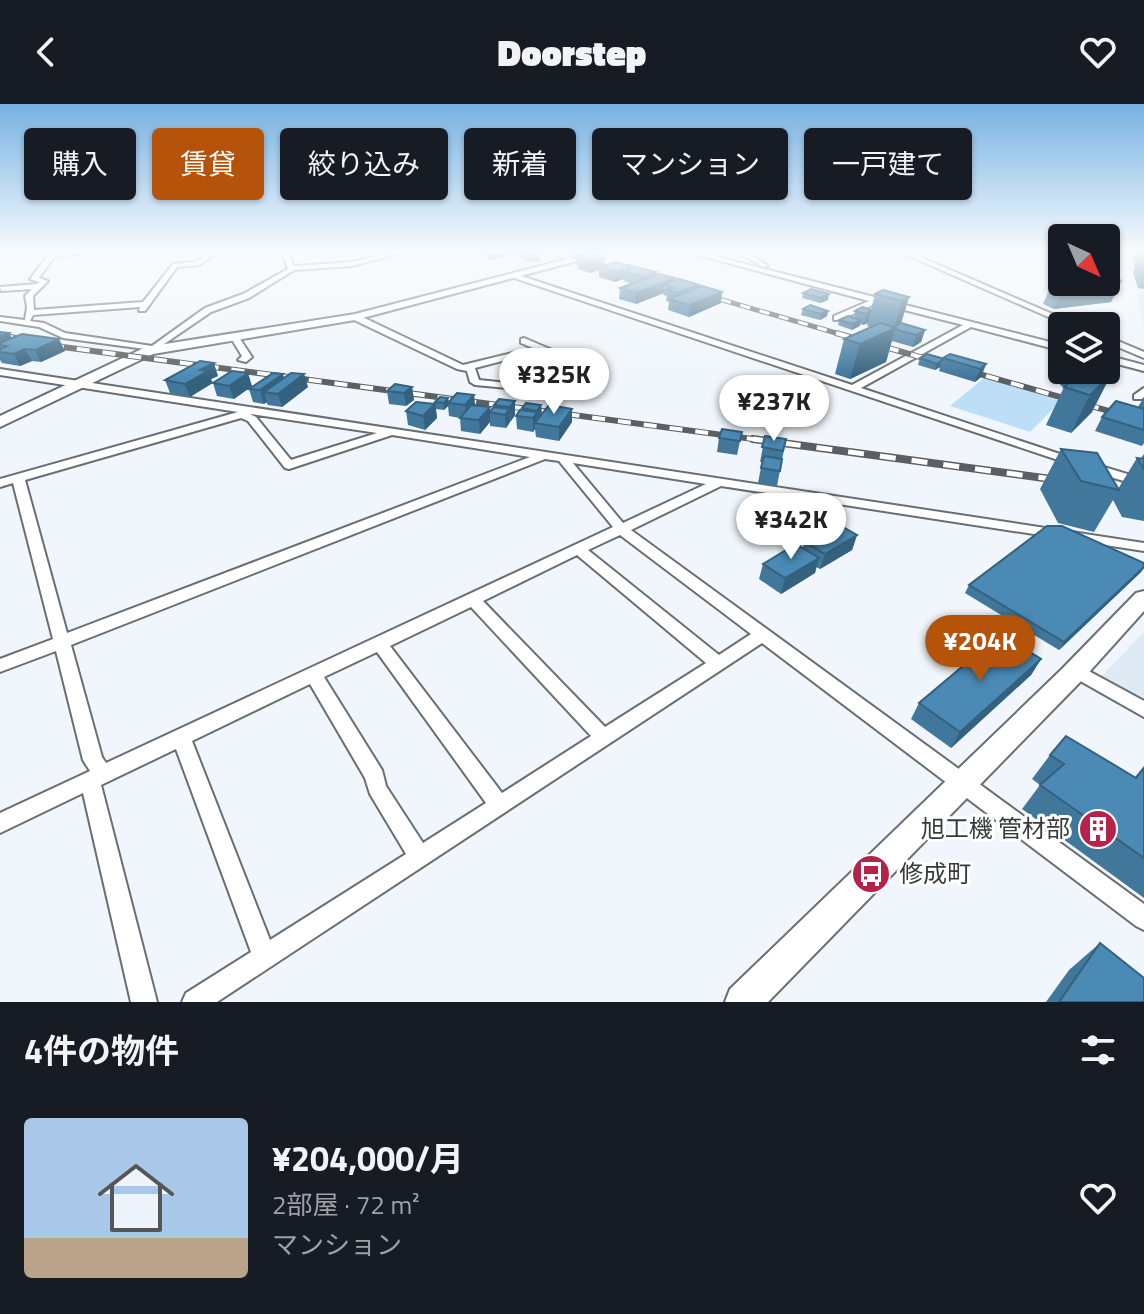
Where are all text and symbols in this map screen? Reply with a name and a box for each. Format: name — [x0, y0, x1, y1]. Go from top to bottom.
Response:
text: Doorstep — [498, 25, 646, 80]
icon: back — [24, 30, 68, 74]
icon: heart — [1076, 30, 1120, 74]
chip: 購入 — [24, 128, 136, 200]
chip: 賃貸 — [152, 128, 264, 200]
chip: 絞り込み — [280, 128, 448, 200]
chip: 新着 — [464, 128, 576, 200]
chip: マンション — [592, 128, 788, 200]
chip: 一戸建て — [804, 128, 972, 200]
north arrow — [1048, 224, 1120, 296]
map controls — [1048, 224, 1120, 384]
button: layers — [1048, 312, 1120, 384]
pin: ¥325K — [498, 348, 610, 416]
text: ¥325K — [517, 354, 591, 393]
pin: ¥237K — [718, 375, 830, 443]
text: ¥237K — [737, 381, 811, 420]
pin: ¥342K — [735, 493, 847, 561]
text: ¥342K — [754, 499, 828, 538]
pin: ¥204K — [924, 615, 1036, 683]
text: ¥204K — [943, 621, 1017, 660]
building icon: 旭工機 管材部 — [1077, 808, 1119, 850]
place label: 旭工機 管材部 — [921, 810, 1070, 846]
bus stop icon: 修成町 — [850, 853, 892, 895]
place label: 修成町 — [899, 855, 971, 891]
text: 4件の物件 — [24, 1024, 179, 1076]
icon: filters — [1076, 1028, 1120, 1072]
text: ¥204,000/月 — [272, 1132, 464, 1184]
icon: home — [88, 1150, 184, 1246]
icon: heart — [1076, 1176, 1120, 1220]
text: 2部屋 · 72 m² — [272, 1185, 420, 1224]
text: マンション — [272, 1225, 402, 1264]

